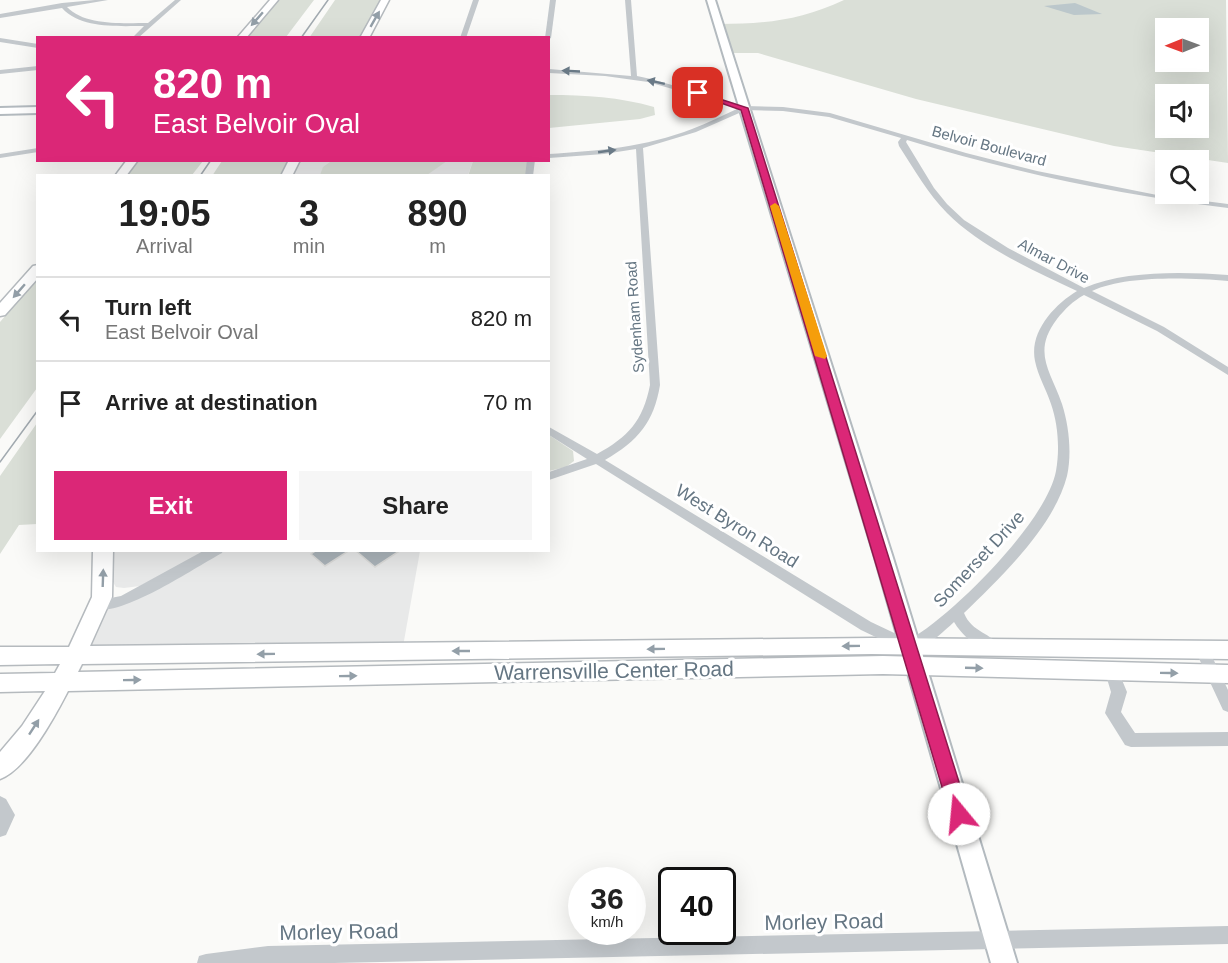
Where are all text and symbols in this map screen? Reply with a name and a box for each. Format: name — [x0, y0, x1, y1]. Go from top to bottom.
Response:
one-way arrow — [370, 10, 380, 27]
one-way arrow — [251, 11, 264, 26]
north arrow — [1155, 18, 1209, 72]
map controls — [1155, 18, 1209, 204]
icon: left — [54, 60, 132, 138]
text: 820 m — [153, 60, 272, 107]
one-way arrow — [561, 67, 580, 76]
pin — [672, 67, 723, 118]
icon: arrive — [681, 76, 714, 109]
one-way arrow — [646, 77, 665, 86]
button: sound — [1155, 84, 1209, 138]
text: East Belvoir Oval — [153, 109, 360, 139]
street label: Belvoir Boulevard — [930, 122, 1048, 169]
one-way arrow — [598, 147, 617, 156]
button: search — [1155, 150, 1209, 204]
text: 19:05 — [118, 193, 210, 234]
text: 3 — [299, 193, 319, 234]
text: 890 — [407, 193, 468, 234]
text: Arrival — [136, 235, 193, 257]
text: min — [293, 235, 325, 257]
text: m — [429, 235, 446, 257]
street label: Almar Drive — [1016, 235, 1093, 286]
street label: Sydenham Road — [622, 261, 647, 373]
one-way arrow — [13, 283, 26, 298]
text: Turn left — [105, 295, 191, 320]
icon: left — [54, 303, 87, 336]
text: 820 m — [471, 306, 532, 331]
text: East Belvoir Oval — [105, 321, 258, 343]
icon: arrive — [54, 387, 87, 420]
text: Arrive at destination — [105, 390, 318, 415]
text: 70 m — [483, 390, 532, 415]
button: Exit — [54, 471, 287, 540]
button: Share — [299, 471, 532, 540]
street label: West Byron Road — [672, 480, 802, 572]
street label: Somerset Drive — [929, 507, 1029, 611]
one-way arrow — [98, 568, 108, 587]
one-way arrow — [842, 641, 861, 651]
one-way arrow — [647, 644, 666, 654]
one-way arrow — [452, 646, 471, 656]
one-way arrow — [257, 649, 276, 659]
street label: Warrensville Center Road — [494, 657, 734, 684]
one-way arrow — [964, 663, 983, 673]
one-way arrow — [1159, 668, 1178, 678]
one-way arrow — [338, 672, 357, 681]
one-way arrow — [122, 676, 141, 685]
one-way arrow — [28, 719, 39, 735]
position arrow — [927, 782, 991, 846]
speed limit sign: 40 — [658, 867, 736, 945]
text: 36 — [590, 882, 624, 915]
street label: Morley Road — [764, 909, 884, 934]
text: km/h — [591, 913, 623, 930]
street label: Morley Road — [279, 919, 399, 944]

